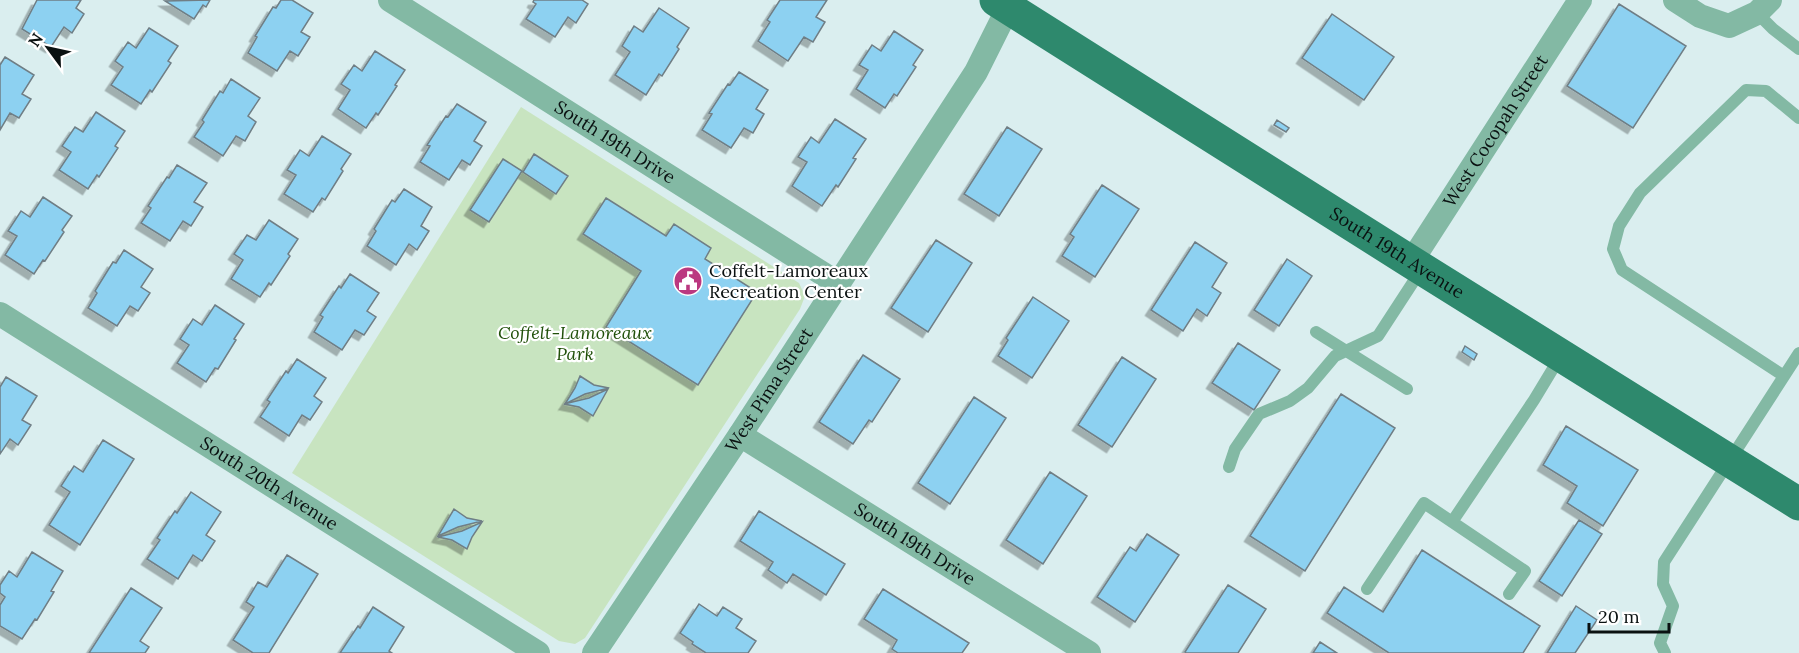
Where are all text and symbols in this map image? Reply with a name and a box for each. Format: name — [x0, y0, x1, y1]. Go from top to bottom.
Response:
north arrow — [18, 18, 78, 78]
text: N — [24, 29, 47, 50]
street label: West Cocopah Street — [1438, 50, 1553, 211]
street label: South 19th Drive — [550, 95, 680, 189]
street label: South 19th Avenue — [1326, 202, 1469, 303]
place label: Coffelt-Lamoreaux Recreation Center — [709, 259, 868, 303]
public building icon: Coffelt-Lamoreaux Recreation Center — [672, 265, 704, 297]
park label: Coffelt-Lamoreaux Park — [498, 321, 652, 365]
street label: West Pima Street — [720, 323, 818, 456]
street label: South 20th Avenue — [196, 431, 343, 535]
street label: South 19th Drive — [850, 497, 980, 590]
scale bar — [1589, 596, 1668, 634]
text: 20 m — [1598, 605, 1640, 628]

